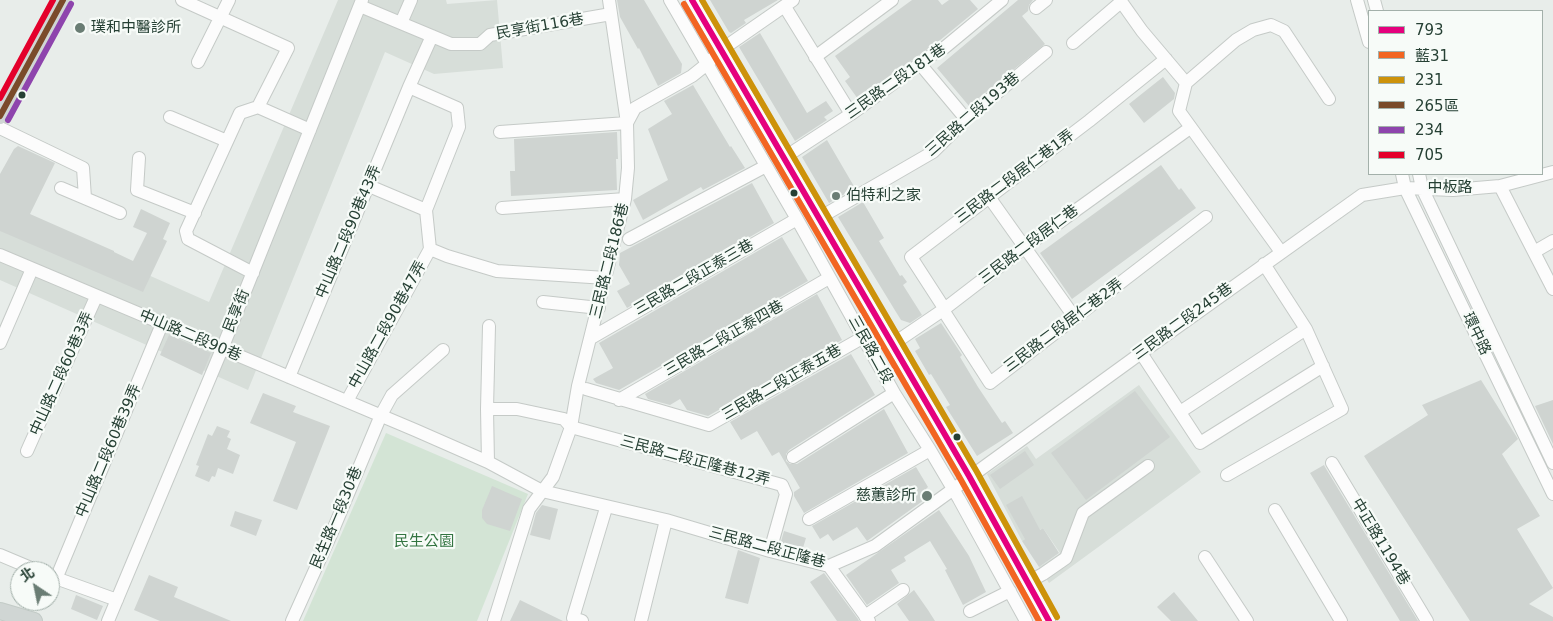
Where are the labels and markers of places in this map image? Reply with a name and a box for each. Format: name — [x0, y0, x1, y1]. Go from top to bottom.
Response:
place label: 璞和中醫診所 — [91, 19, 181, 37]
marker: 璞和中醫診所 — [73, 21, 87, 35]
unlabelled marker — [17, 90, 27, 100]
place label: 伯特利之家 — [846, 187, 921, 205]
unlabelled marker — [789, 188, 799, 198]
marker: 伯特利之家 — [830, 190, 842, 202]
unlabelled marker — [952, 432, 962, 442]
place label: 慈蕙診所 — [856, 487, 916, 505]
marker: 慈蕙診所 — [920, 489, 934, 503]

